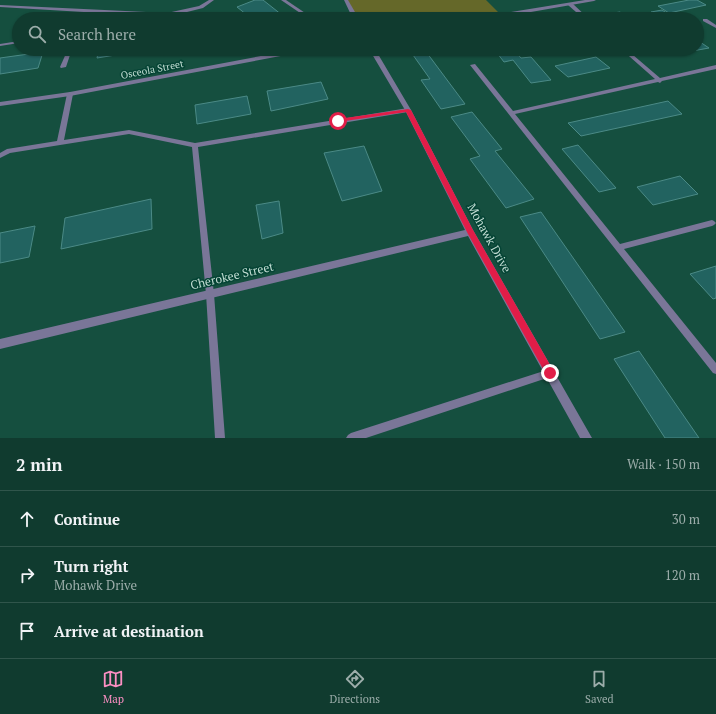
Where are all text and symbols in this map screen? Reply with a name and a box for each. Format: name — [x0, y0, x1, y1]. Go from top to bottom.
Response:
search box — [12, 12, 704, 56]
icon: search — [26, 23, 48, 45]
text: Search here — [58, 24, 136, 44]
street label: Osceola Street — [119, 57, 185, 82]
route start — [329, 112, 347, 130]
street label: Mohawk Drive — [464, 201, 515, 275]
street label: Cherokee Street — [189, 259, 276, 292]
route end — [541, 364, 559, 382]
text: 2 min — [16, 453, 63, 476]
text: Walk · 150 m — [627, 455, 700, 473]
icon: ahead — [16, 508, 38, 530]
text: Continue — [54, 509, 120, 529]
text: 30 m — [672, 510, 700, 528]
text: Turn right — [54, 556, 129, 576]
icon: right — [16, 564, 38, 586]
text: 120 m — [665, 566, 700, 584]
text: Mohawk Drive — [54, 576, 137, 594]
icon: arrive — [16, 620, 38, 642]
text: Arrive at destination — [54, 621, 204, 641]
tab: Map — [102, 668, 124, 706]
tab: Directions — [329, 668, 380, 706]
tab: Saved — [585, 668, 614, 706]

